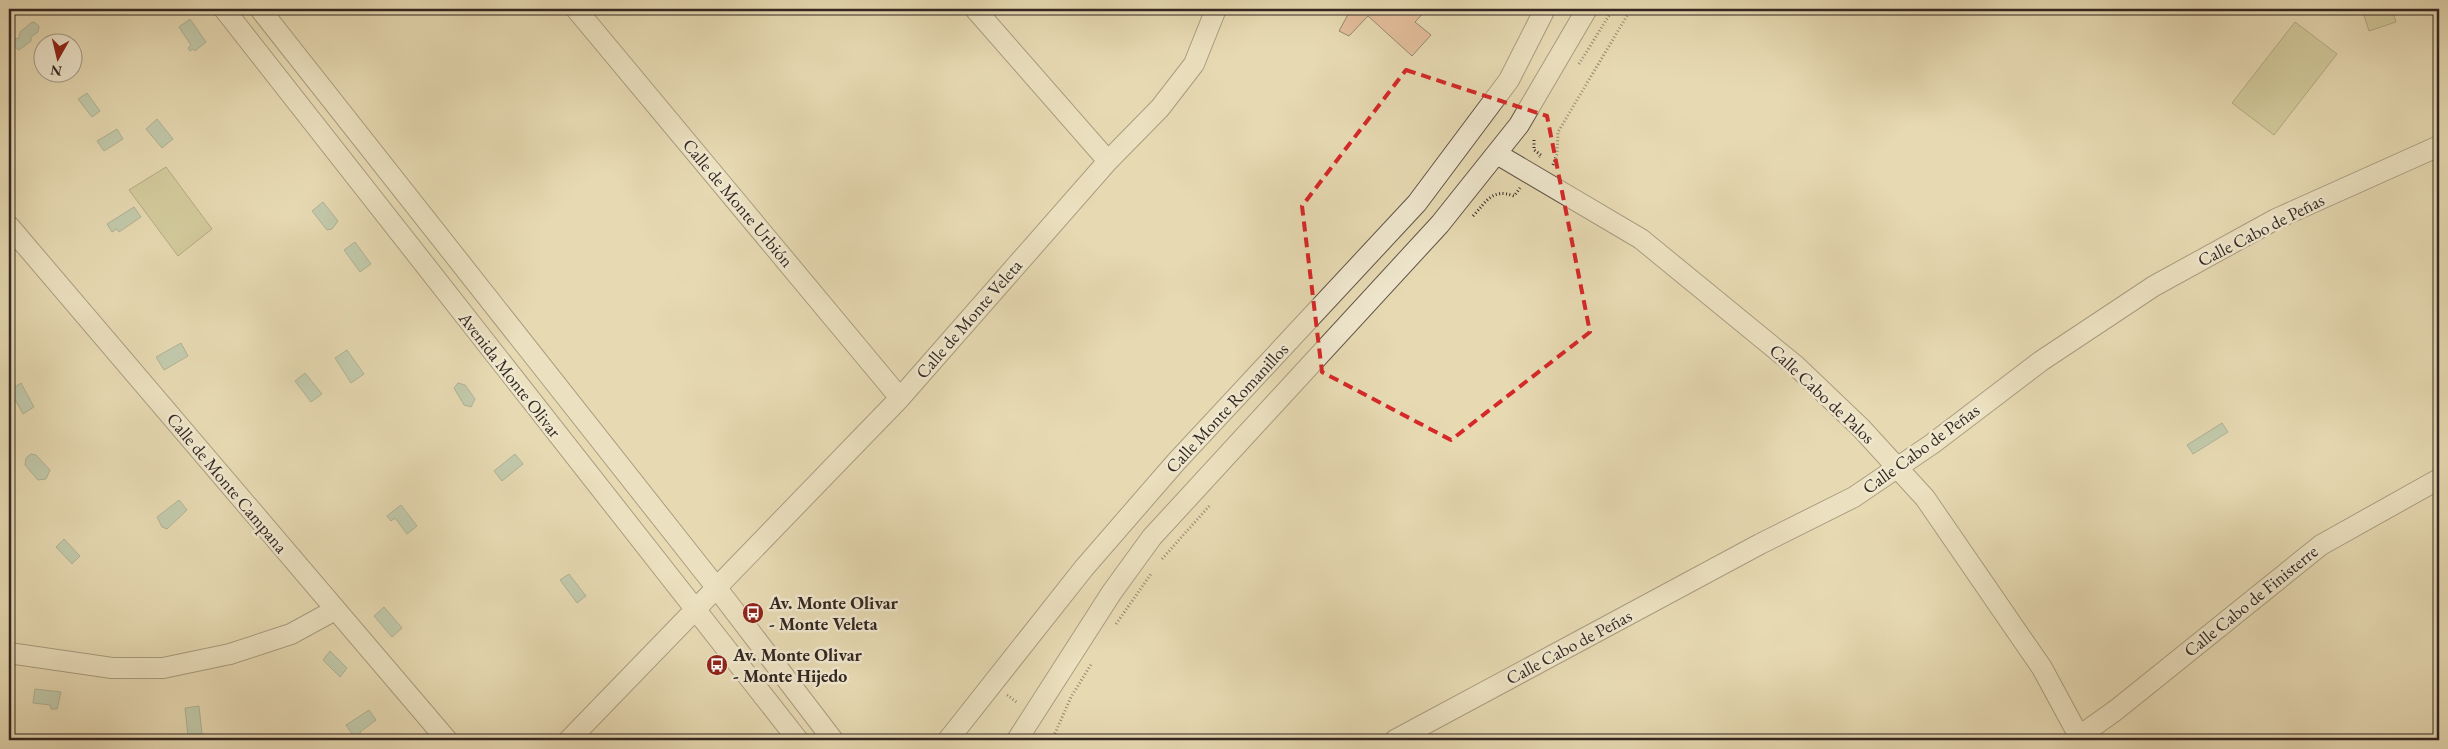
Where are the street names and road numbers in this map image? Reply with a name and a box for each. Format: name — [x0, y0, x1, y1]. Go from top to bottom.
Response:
street label: Calle de Monte Urbión — [678, 134, 799, 272]
street label: Calle Cabo de Peñas — [2194, 188, 2328, 271]
street label: Calle de Monte Veleta — [910, 254, 1027, 383]
street label: Avenida Monte Olivar — [454, 306, 567, 442]
street label: Calle Monte Romanillos — [1160, 338, 1293, 478]
street label: Calle Cabo de Palos — [1765, 339, 1880, 449]
street label: Calle Cabo de Peñas — [1858, 398, 1984, 499]
street label: Calle de Monte Campana — [162, 408, 293, 558]
street label: Calle Cabo de Finisterre — [2179, 540, 2322, 662]
street label: Calle Cabo de Peñas — [1502, 604, 1636, 689]

